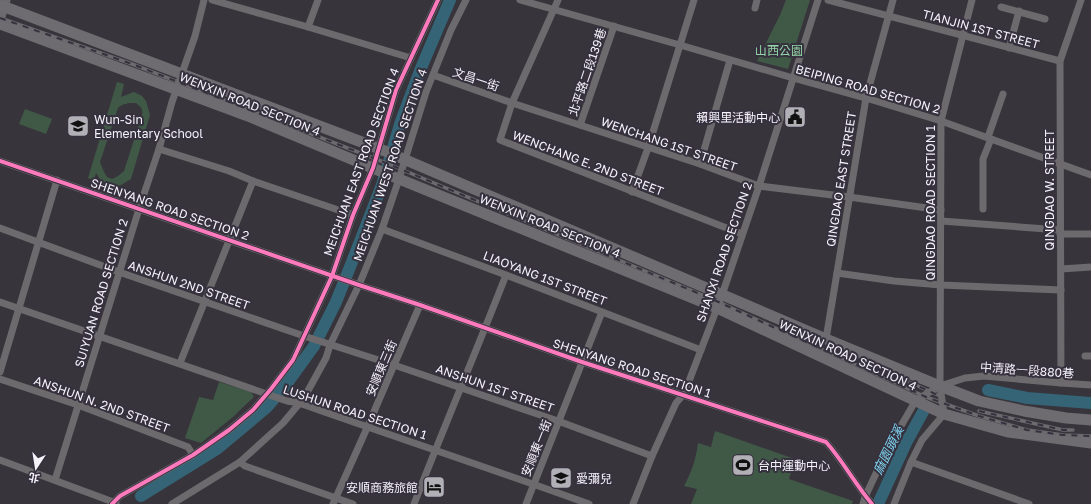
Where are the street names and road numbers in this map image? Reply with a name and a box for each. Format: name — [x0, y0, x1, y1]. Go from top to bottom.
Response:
street label: TIANJIN 1ST STREET — [921, 6, 1041, 52]
street label: 北平路二段139巷 — [565, 26, 609, 118]
street label: BEIPING ROAD SECTION 2 — [794, 61, 942, 117]
street label: 文昌一街 — [451, 64, 501, 94]
street label: MEICHUAN EAST ROAD SECTION 4 — [320, 66, 402, 258]
street label: MEICHUAN WEST ROAD SECTION 4 — [350, 67, 430, 263]
street label: WENXIN ROAD SECTION 4 — [177, 69, 323, 139]
street label: QINGDAO EAST STREET — [823, 110, 859, 248]
street label: WENCHANG 1ST STREET — [599, 114, 740, 175]
street label: QINGDAO ROAD SECTION 1 — [923, 125, 938, 281]
street label: WENCHANG E. 2ND STREET — [510, 127, 666, 199]
street label: QINGDAO W. STREET — [1042, 129, 1057, 250]
street label: SHENYANG ROAD SECTION 2 — [89, 175, 251, 243]
street label: SHANXI ROAD SECTION 2 — [693, 180, 755, 324]
street label: WENXIN ROAD SECTION 4 — [477, 191, 623, 261]
street label: SUIYUAN ROAD SECTION 2 — [71, 217, 131, 369]
street label: LIAOYANG 1ST STREET — [481, 247, 609, 309]
street label: ANSHUN 2ND STREET — [126, 257, 252, 313]
street label: WENXIN ROAD SECTION 4 — [777, 316, 919, 394]
street label: SHENYANG ROAD SECTION 1 — [551, 335, 713, 401]
street label: 安順東三街 — [362, 337, 400, 399]
street label: 中清路一段880巷 — [980, 359, 1074, 381]
street label: ANSHUN 1ST STREET — [434, 361, 557, 415]
street label: ANSHUN N. 2ND STREET — [32, 372, 172, 436]
street label: LUSHUN ROAD SECTION 1 — [281, 382, 429, 442]
street label: 安順東一街 — [518, 417, 554, 479]

